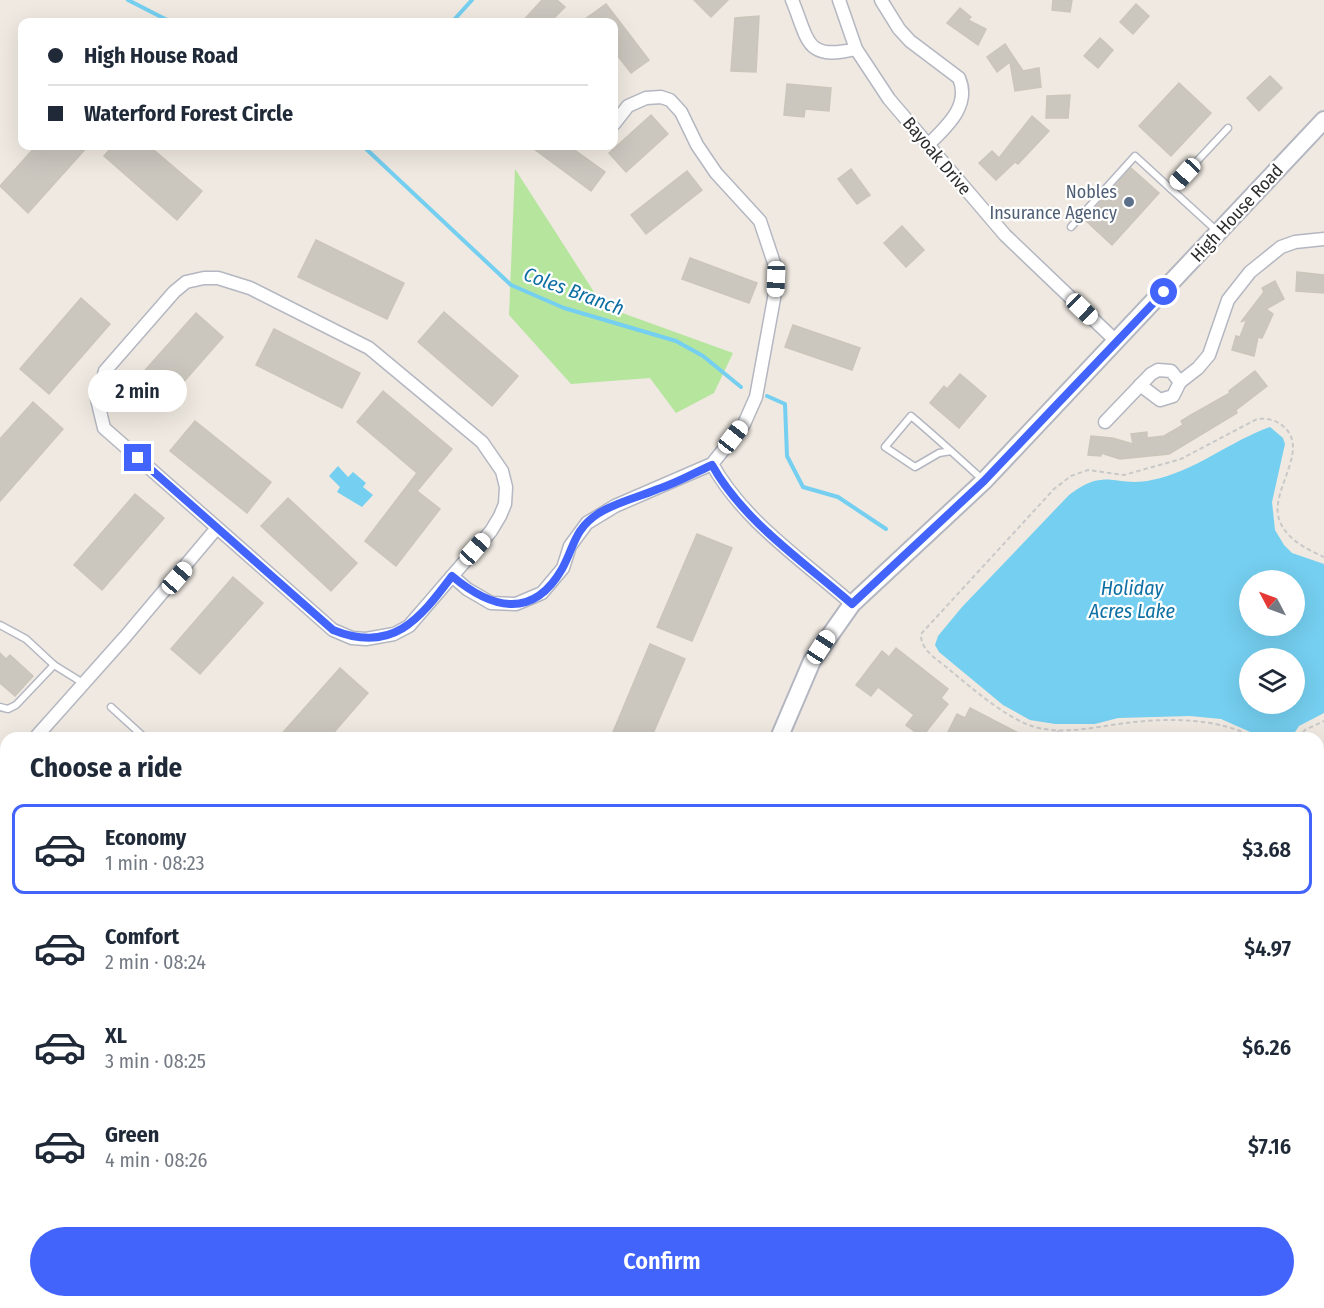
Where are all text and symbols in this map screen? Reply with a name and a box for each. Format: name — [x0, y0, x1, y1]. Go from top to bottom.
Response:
text: High House Road — [84, 42, 238, 69]
text: Waterford Forest Circle — [84, 100, 293, 127]
street label: Bayoak Drive — [898, 112, 976, 200]
car — [1166, 155, 1204, 193]
street label: High House Road — [1186, 160, 1288, 266]
place label: Nobles Insurance Agency — [989, 181, 1117, 224]
marker: Nobles Insurance Agency — [1122, 195, 1136, 209]
car — [766, 261, 786, 297]
water label: Coles Branch — [521, 262, 627, 320]
route start — [1150, 278, 1177, 305]
car — [1063, 290, 1101, 328]
callout: 2 min — [88, 371, 188, 413]
text: 2 min — [115, 379, 160, 403]
car — [715, 417, 751, 457]
route end — [124, 444, 151, 471]
car — [456, 530, 494, 568]
car — [158, 559, 196, 597]
north arrow — [1239, 570, 1305, 636]
map controls — [1239, 570, 1305, 714]
water label: Holiday Acres Lake — [1088, 576, 1175, 623]
car — [804, 627, 838, 667]
button: layers — [1239, 648, 1305, 714]
text: Choose a ride — [30, 752, 182, 784]
icon: car — [33, 822, 87, 876]
text: Economy — [105, 824, 186, 851]
text: $3.68 — [1242, 836, 1291, 863]
text: 1 min · 08:23 — [105, 851, 205, 875]
icon: car — [33, 921, 87, 975]
text: Comfort — [105, 923, 179, 950]
text: $4.97 — [1244, 935, 1291, 962]
text: 2 min · 08:24 — [105, 950, 206, 974]
icon: car — [33, 1020, 87, 1074]
text: XL — [105, 1022, 127, 1049]
text: $6.26 — [1242, 1034, 1291, 1061]
text: 3 min · 08:25 — [105, 1049, 206, 1073]
icon: car — [33, 1119, 87, 1173]
text: Green — [105, 1121, 159, 1148]
text: $7.16 — [1248, 1133, 1291, 1160]
text: 4 min · 08:26 — [105, 1148, 207, 1172]
button: Confirm — [30, 1227, 1294, 1296]

